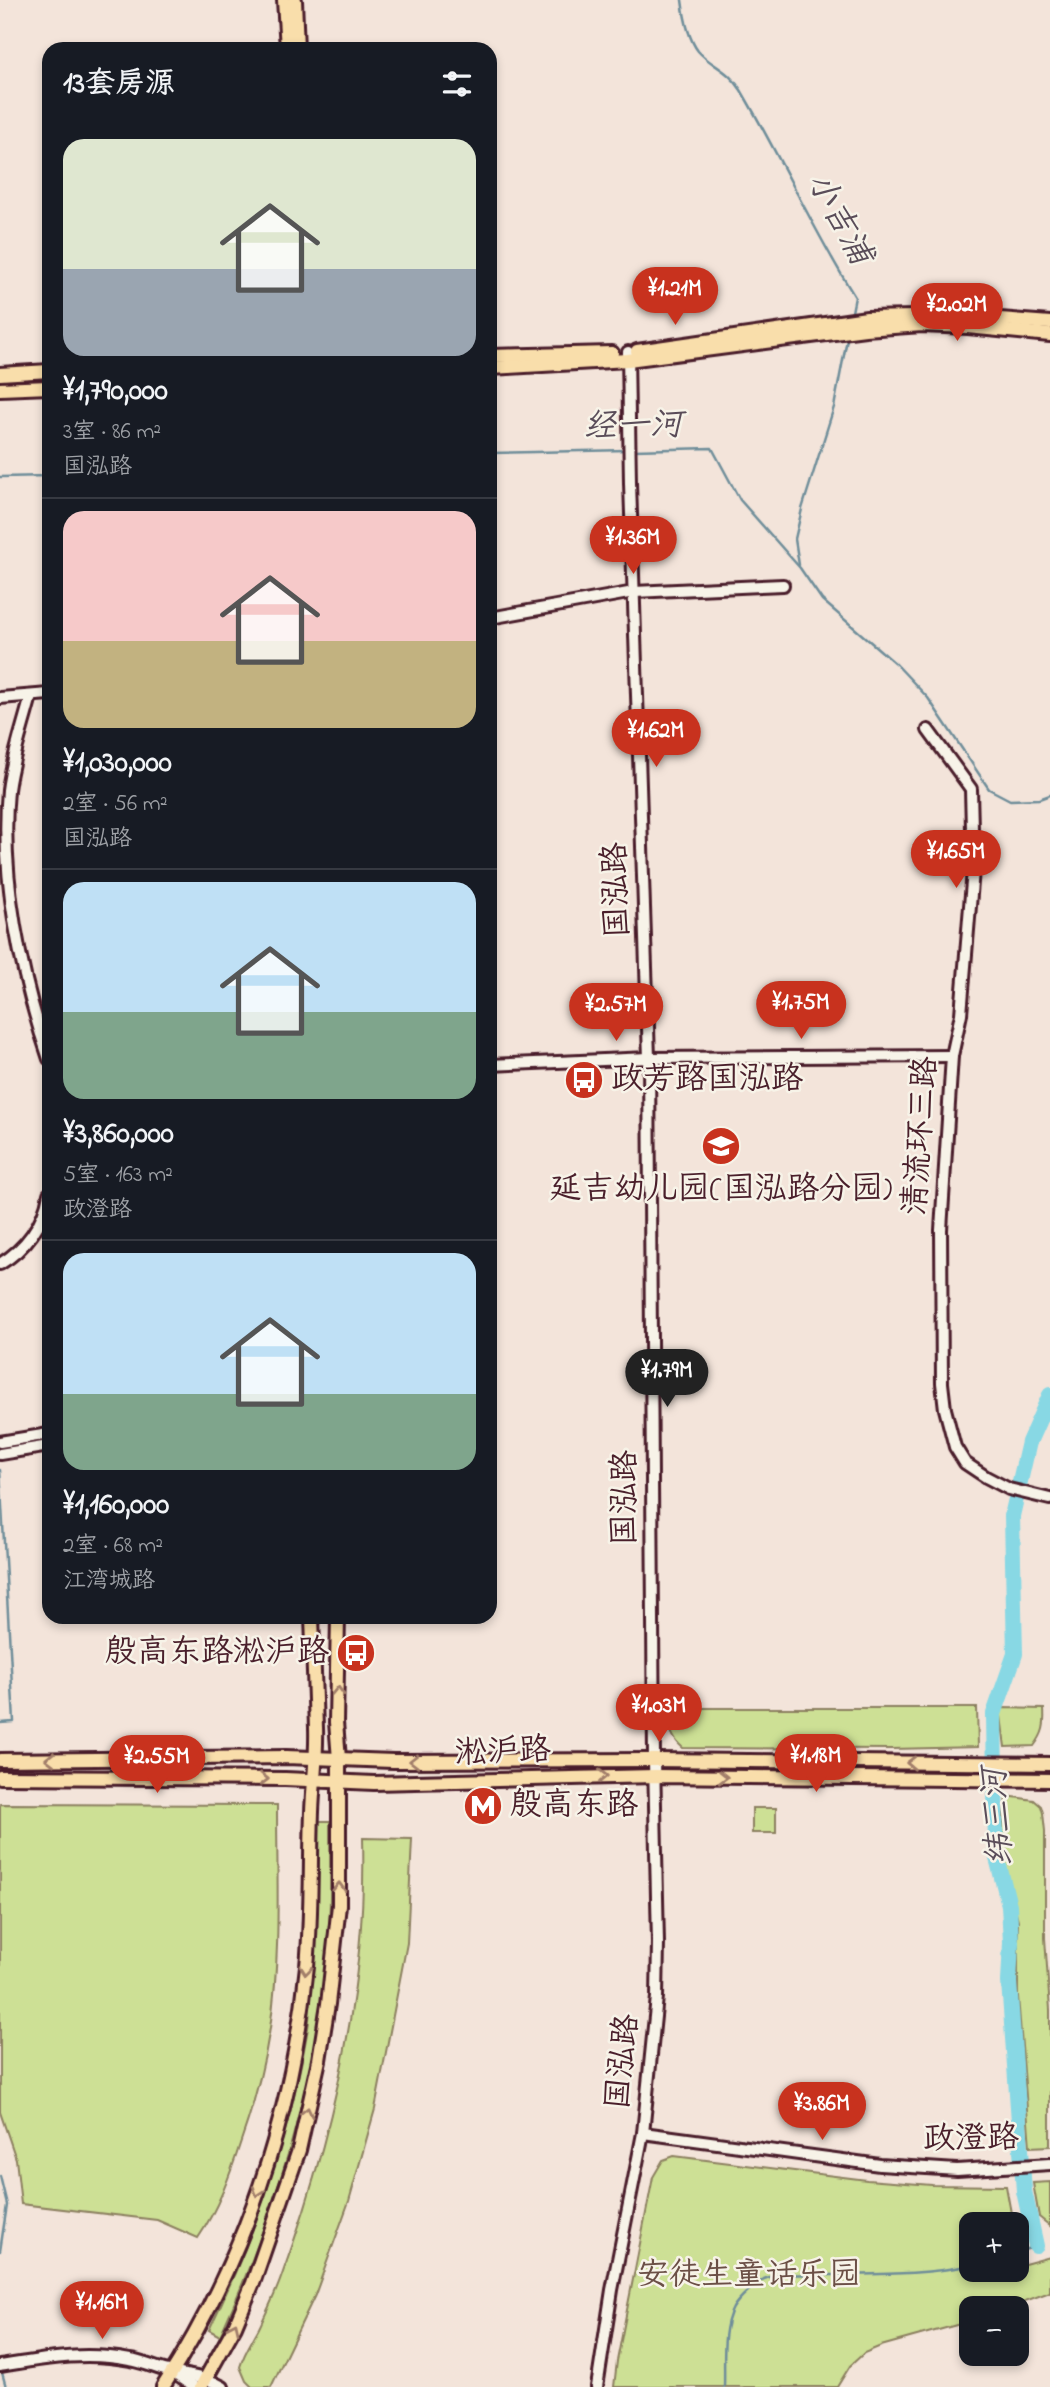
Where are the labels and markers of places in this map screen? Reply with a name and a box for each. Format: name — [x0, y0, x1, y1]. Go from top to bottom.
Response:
pin: ¥1.21M — [618, 268, 732, 327]
pin: ¥2.02M — [900, 284, 1014, 343]
pin: ¥1.36M — [576, 516, 690, 576]
pin: ¥1.62M — [599, 710, 713, 769]
pin: ¥1.65M — [899, 830, 1013, 890]
pin: ¥1.75M — [744, 982, 858, 1041]
pin: ¥2.57M — [559, 984, 673, 1043]
place label: 政芳路国泓路 — [611, 1057, 803, 1104]
bus stop icon: 政芳路国泓路 — [563, 1059, 605, 1101]
school or university icon: 延吉幼儿园(国泓路分园) — [700, 1125, 742, 1167]
place label: 延吉幼儿园(国泓路分园) — [550, 1167, 892, 1214]
pin: ¥1.79M — [610, 1350, 724, 1409]
place label: 殷高东路淞沪路 — [105, 1630, 329, 1677]
bus stop icon: 殷高东路淞沪路 — [335, 1632, 377, 1674]
pin: ¥1.03M — [602, 1684, 716, 1744]
pin: ¥1.18M — [759, 1734, 873, 1794]
pin: ¥2.55M — [100, 1736, 214, 1795]
place label: 殷高东路 — [510, 1783, 638, 1830]
metro station icon: 殷高东路 — [462, 1785, 504, 1827]
pin: ¥3.86M — [765, 2082, 879, 2142]
pin: ¥1.16M — [45, 2282, 159, 2341]

